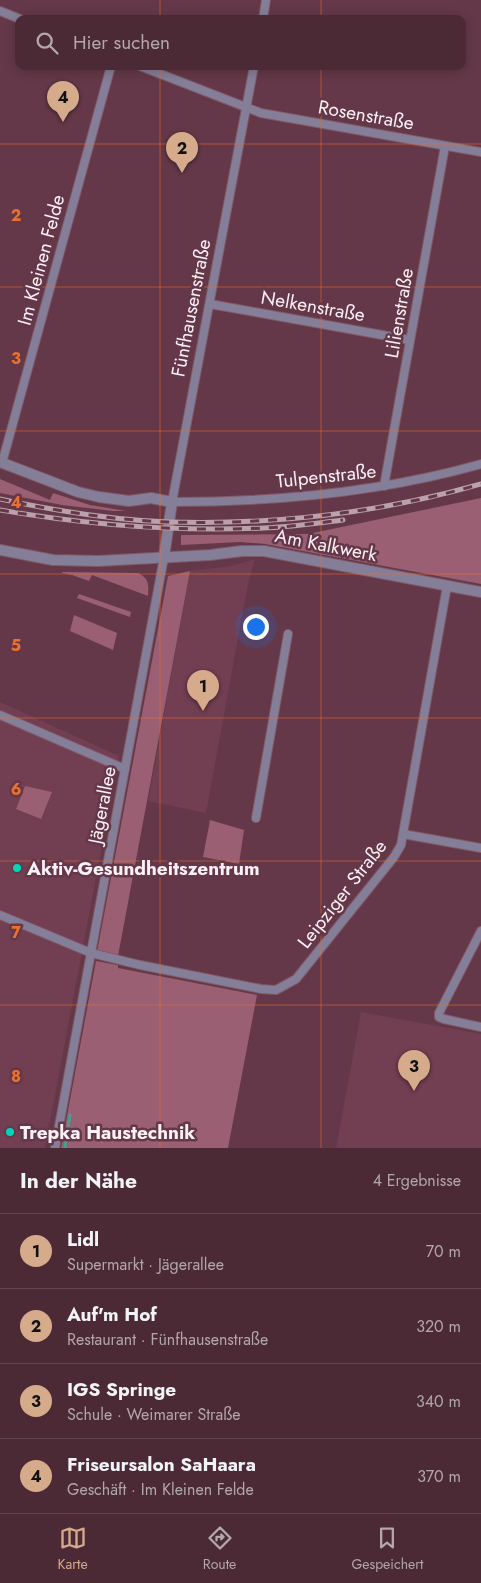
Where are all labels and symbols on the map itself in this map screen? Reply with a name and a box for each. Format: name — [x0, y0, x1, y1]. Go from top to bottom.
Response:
pin: 4 — [47, 81, 79, 122]
street label: Rosenstraße — [316, 93, 416, 137]
pin: 2 — [166, 132, 198, 173]
street label: Im Kleinen Felde — [11, 192, 71, 328]
text: 2 — [11, 204, 21, 227]
street label: Fünfhausenstraße — [164, 237, 218, 379]
street label: Lilienstraße — [378, 266, 420, 360]
street label: Nelkenstraße — [259, 284, 367, 328]
text: 3 — [11, 347, 21, 370]
street label: Tulpenstraße — [275, 457, 378, 495]
text: 4 — [10, 491, 22, 514]
street label: Am Kalkwerk — [273, 522, 380, 568]
your location — [243, 614, 269, 640]
text: 5 — [11, 634, 21, 657]
pin: 1 — [187, 670, 219, 711]
street label: Jägerallee — [81, 764, 123, 849]
text: 6 — [11, 778, 21, 801]
street label: Leipziger Straße — [291, 834, 393, 954]
place label: Aktiv-Gesundheitszentrum — [26, 855, 260, 882]
marker: Aktiv-Gesundheitszentrum — [11, 862, 23, 874]
text: 7 — [11, 921, 21, 944]
pin: 3 — [398, 1050, 430, 1091]
text: 8 — [11, 1065, 21, 1088]
place label: Trepka Haustechnik — [20, 1119, 195, 1146]
marker: Trepka Haustechnik — [4, 1126, 16, 1138]

